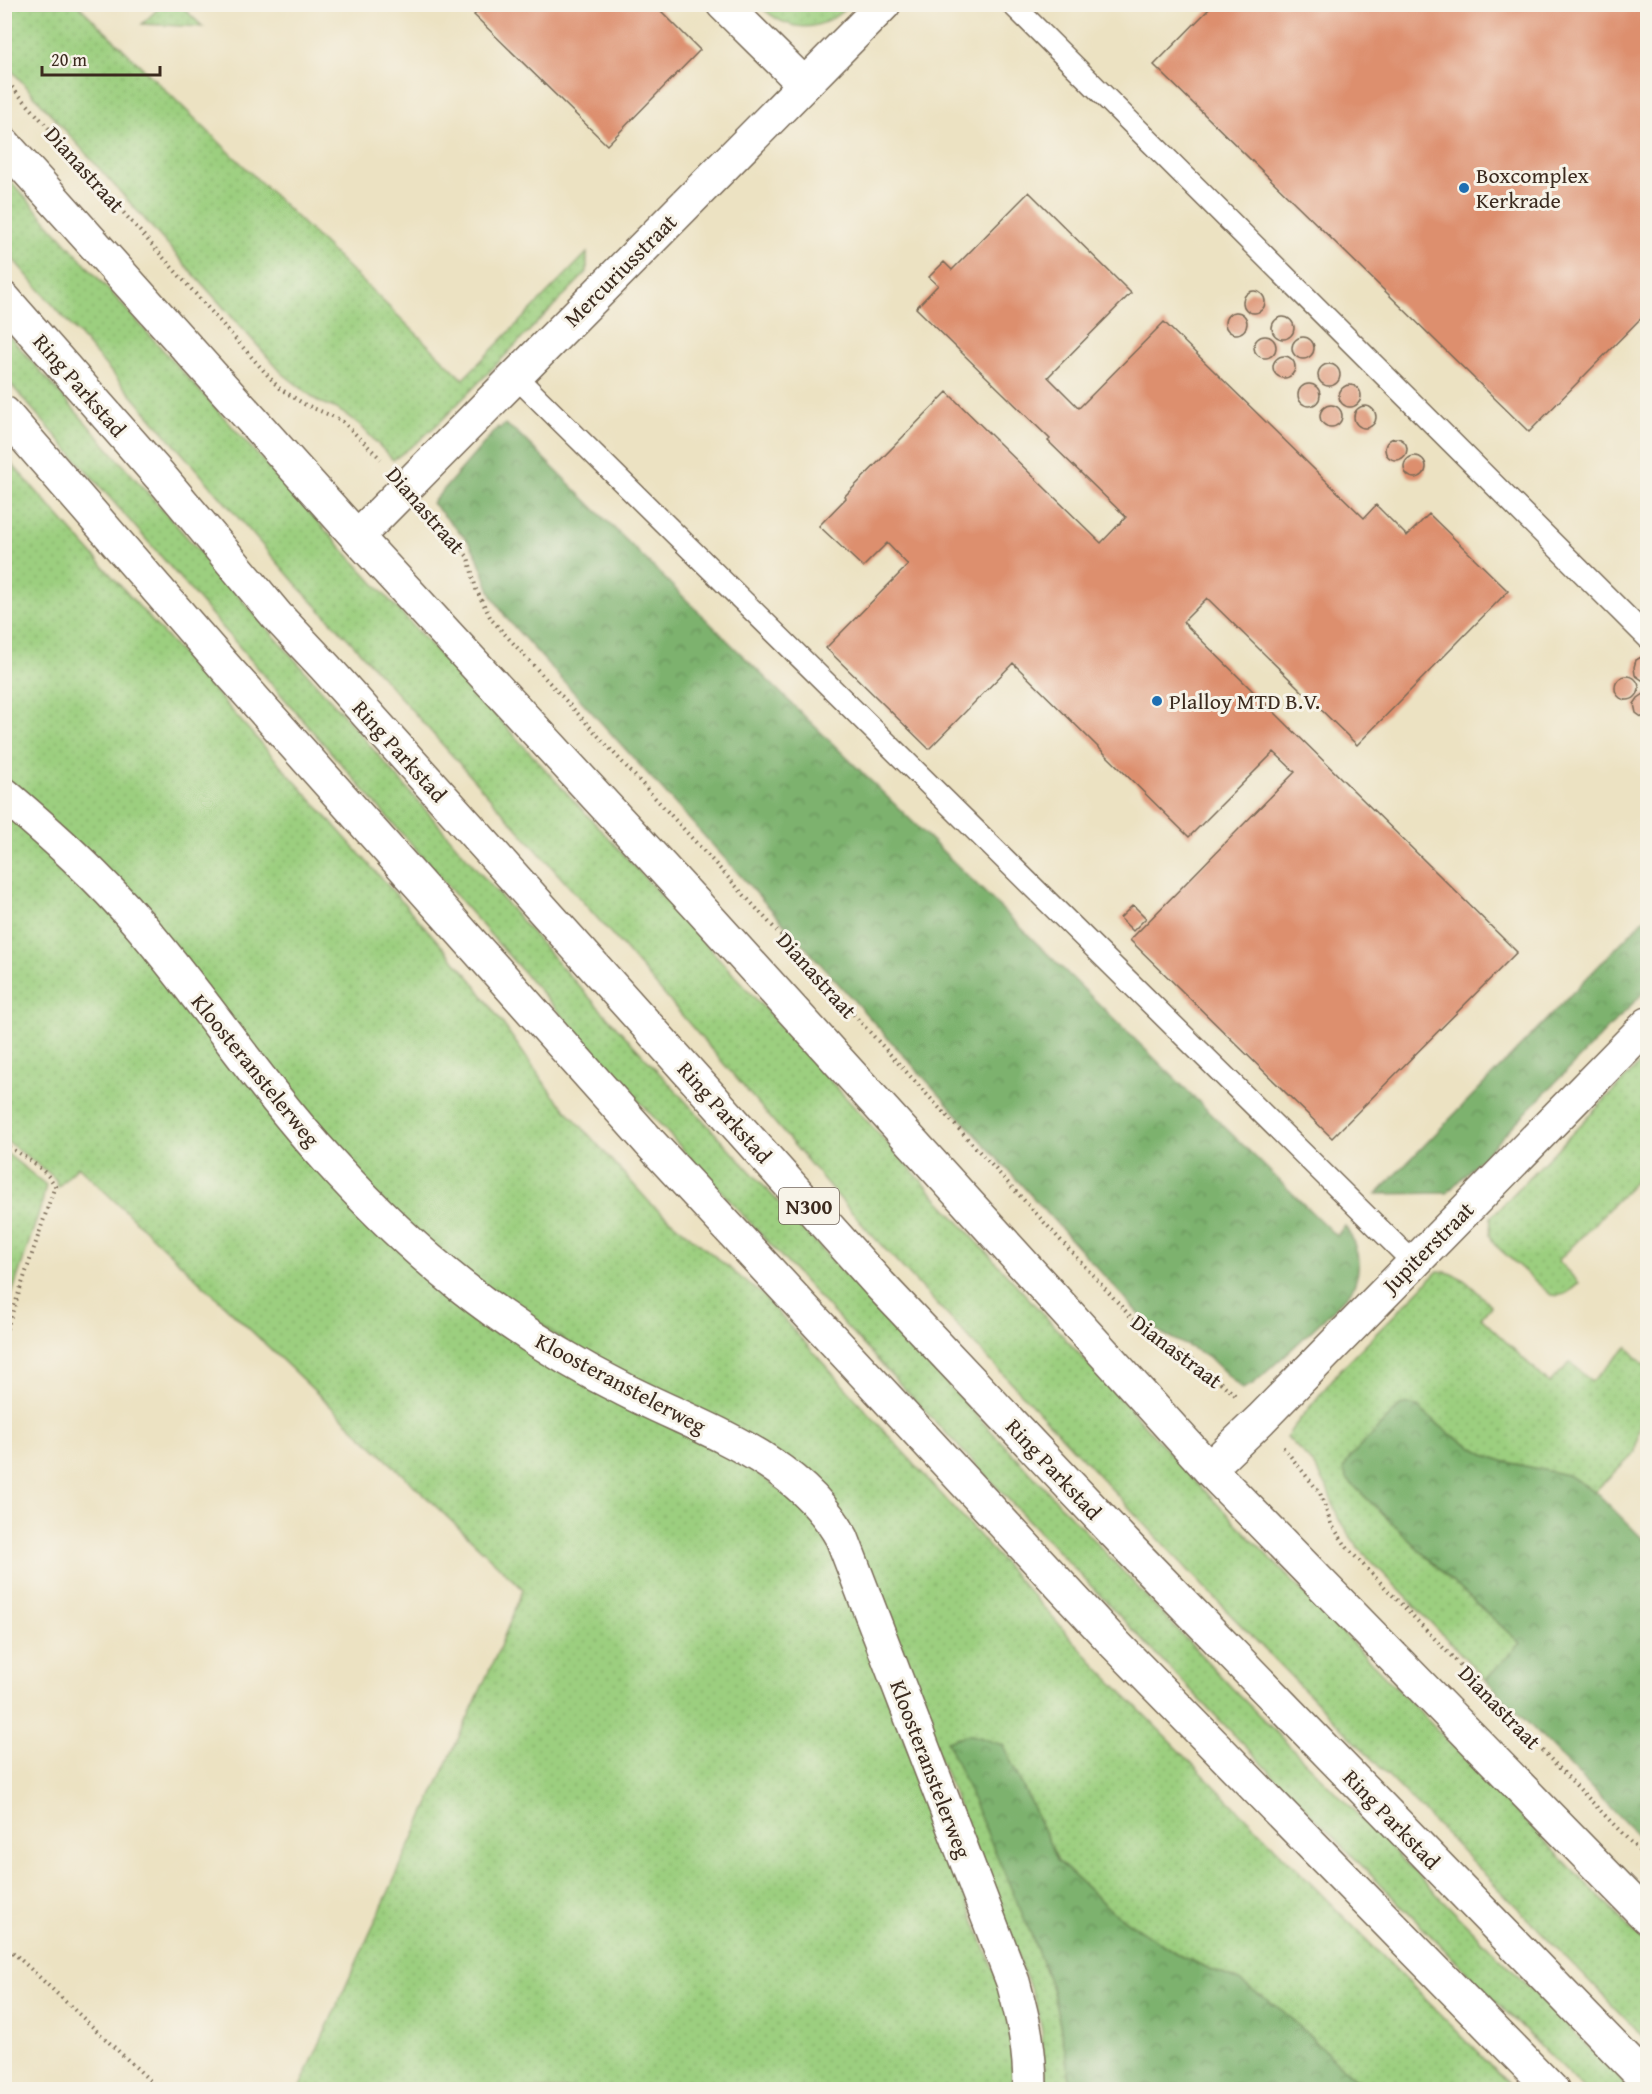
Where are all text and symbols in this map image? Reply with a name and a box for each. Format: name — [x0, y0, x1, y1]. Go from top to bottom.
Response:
scale bar — [42, 39, 160, 77]
text: 20 m — [51, 46, 87, 73]
street label: Dianastraat — [37, 119, 133, 219]
place label: Boxcomplex Kerkrade — [1476, 159, 1589, 216]
marker: Boxcomplex Kerkrade — [1457, 181, 1471, 195]
street label: Mercuriusstraat — [556, 206, 684, 334]
street label: Ring Parkstad — [26, 326, 134, 444]
street label: Dianastraat — [379, 459, 473, 561]
place label: Plalloy MTD B.V. — [1169, 685, 1320, 717]
street label: Ring Parkstad — [345, 693, 455, 809]
marker: Plalloy MTD B.V. — [1150, 694, 1164, 708]
street label: Dianastraat — [769, 925, 865, 1025]
street label: Kloosteranstelerweg — [184, 987, 328, 1154]
street label: Ring Parkstad — [670, 1054, 780, 1170]
road number: N300 — [779, 1188, 839, 1224]
street label: Jupiterstraat — [1373, 1194, 1481, 1302]
street label: Dianastraat — [1125, 1306, 1229, 1396]
street label: Kloosteranstelerweg — [530, 1325, 712, 1441]
street label: Ring Parkstad — [999, 1411, 1110, 1527]
street label: Dianastraat — [1451, 1658, 1549, 1757]
street label: Kloosteranstelerweg — [882, 1675, 980, 1863]
street label: Ring Parkstad — [1336, 1762, 1448, 1876]

